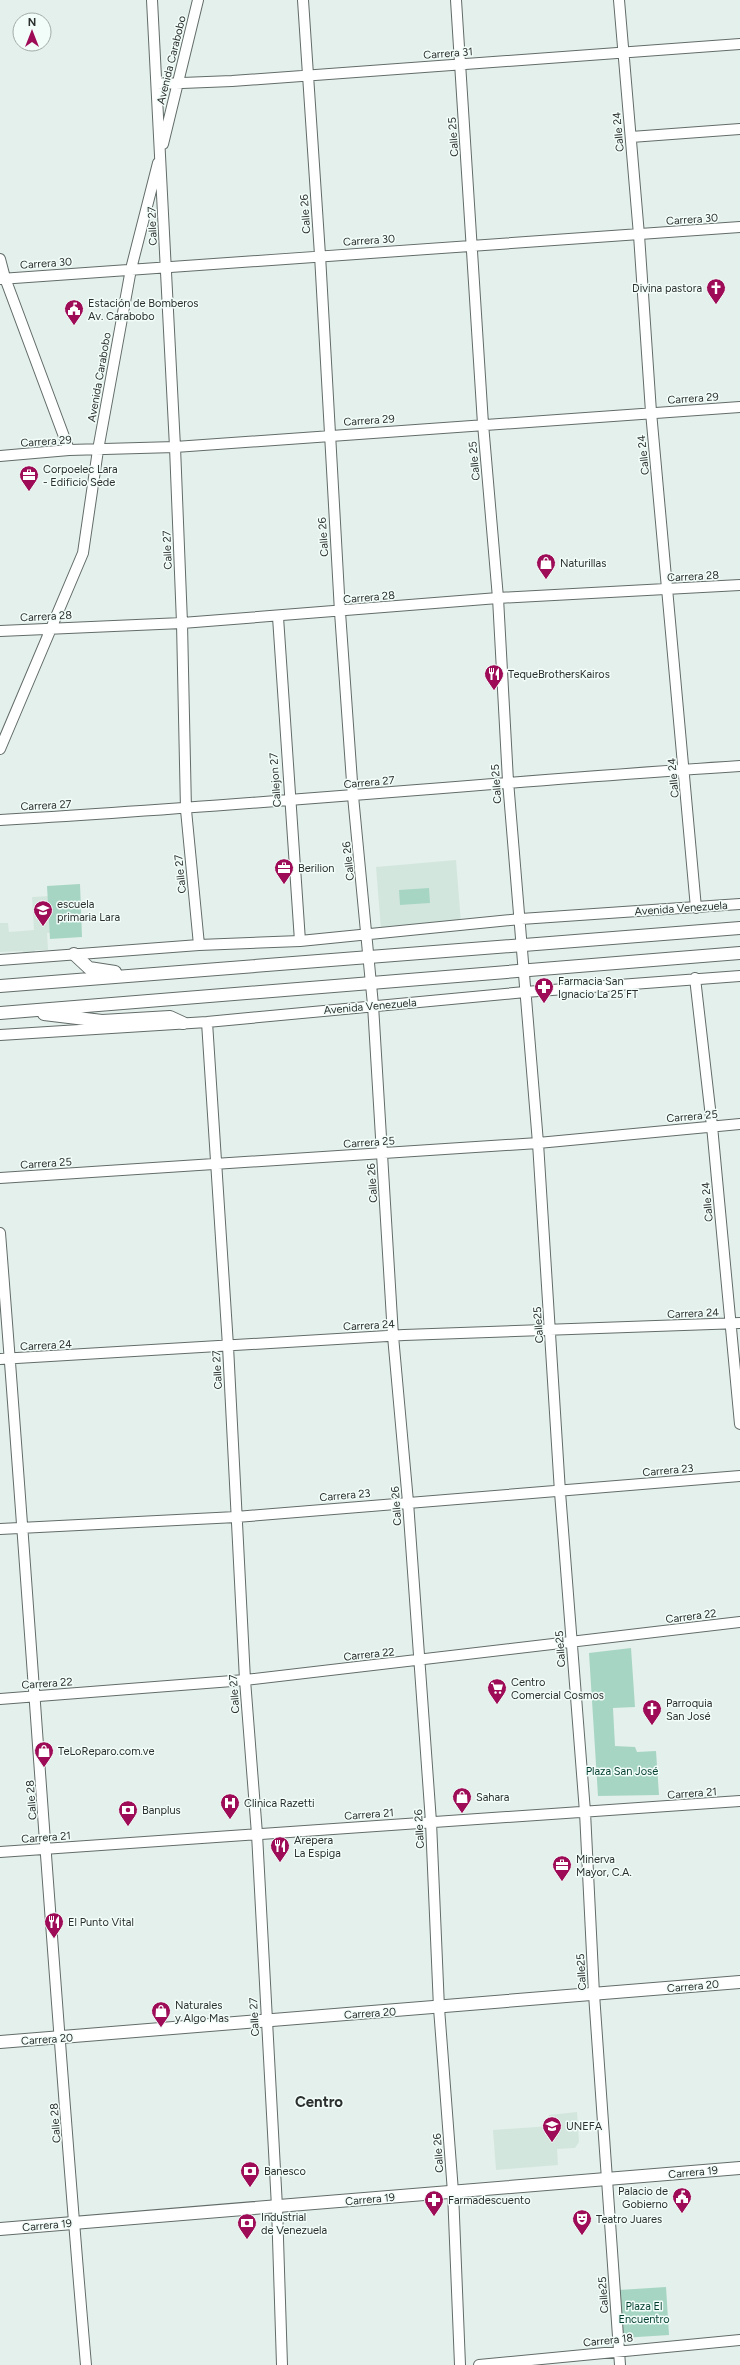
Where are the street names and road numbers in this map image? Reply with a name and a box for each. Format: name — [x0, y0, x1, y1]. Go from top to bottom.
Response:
street label: Avenida Carabobo — [154, 14, 189, 106]
street label: Carrera 31 — [423, 45, 473, 62]
street label: Calle 24 — [610, 111, 627, 152]
street label: Calle 25 — [446, 117, 461, 157]
street label: Calle 26 — [298, 194, 313, 234]
street label: Calle 27 — [145, 206, 160, 246]
street label: Carrera 30 — [666, 211, 718, 228]
street label: Carrera 30 — [343, 232, 395, 249]
street label: Carrera 30 — [20, 255, 72, 272]
street label: Avenida Carabobo — [85, 331, 114, 423]
street label: Carrera 29 — [667, 390, 719, 407]
street label: Carrera 29 — [343, 412, 395, 429]
street label: Carrera 29 — [20, 433, 72, 450]
street label: Calle 24 — [635, 434, 652, 476]
street label: Calle 25 — [466, 441, 483, 481]
street label: Calle 26 — [316, 517, 331, 557]
street label: Calle 27 — [160, 530, 175, 570]
street label: Carrera 28 — [667, 569, 720, 584]
street label: Carrera 28 — [343, 589, 396, 606]
street label: Carrera 28 — [20, 609, 73, 624]
street label: Callejon 27 — [267, 752, 284, 808]
street label: Calle 24 — [665, 757, 682, 798]
street label: Calle 25 — [489, 764, 504, 804]
street label: Carrera 27 — [343, 774, 395, 791]
street label: Carrera 27 — [20, 798, 72, 813]
street label: Calle 26 — [340, 841, 357, 881]
street label: Calle 27 — [172, 854, 189, 894]
street label: Avenida Venezuela — [634, 899, 728, 918]
street label: Avenida Venezuela — [323, 996, 417, 1017]
street label: Carrera 25 — [666, 1108, 718, 1125]
street label: Carrera 25 — [343, 1134, 395, 1151]
street label: Carrera 25 — [20, 1155, 72, 1172]
street label: Calle 26 — [365, 1163, 380, 1203]
street label: Calle 24 — [699, 1181, 716, 1222]
street label: Calle25 — [531, 1306, 546, 1344]
street label: Carrera 24 — [667, 1306, 719, 1321]
street label: Carrera 24 — [343, 1318, 395, 1333]
street label: Carrera 24 — [20, 1338, 72, 1353]
street label: Calle 27 — [210, 1350, 225, 1390]
street label: Carrera 23 — [642, 1462, 694, 1479]
street label: Calle 26 — [389, 1486, 404, 1526]
street label: Carrera 23 — [319, 1487, 371, 1504]
street label: Carrera 22 — [665, 1607, 717, 1626]
street label: Calle25 — [553, 1630, 568, 1668]
street label: Carrera 22 — [343, 1645, 395, 1664]
street label: Calle 27 — [227, 1674, 242, 1714]
street label: Carrera 22 — [21, 1675, 73, 1692]
street label: Calle 28 — [24, 1779, 39, 1820]
street label: Carrera 21 — [667, 1785, 717, 1802]
street label: Carrera 21 — [344, 1806, 394, 1823]
street label: Calle 26 — [412, 1809, 427, 1849]
street label: Carrera 21 — [21, 1829, 71, 1846]
street label: Calle25 — [574, 1953, 589, 1991]
street label: Carrera 20 — [666, 1978, 720, 1995]
street label: Calle 27 — [247, 1997, 262, 2037]
street label: Carrera 20 — [344, 2005, 397, 2022]
street label: Carrera 20 — [21, 2031, 74, 2048]
street label: Calle 28 — [48, 2102, 63, 2143]
street label: Calle 26 — [431, 2133, 446, 2173]
street label: Carrera 19 — [668, 2164, 718, 2181]
street label: Carrera 19 — [345, 2191, 395, 2208]
street label: Carrera 19 — [22, 2217, 72, 2234]
street label: Calle25 — [596, 2276, 611, 2314]
street label: Carrera 18 — [582, 2331, 634, 2350]

